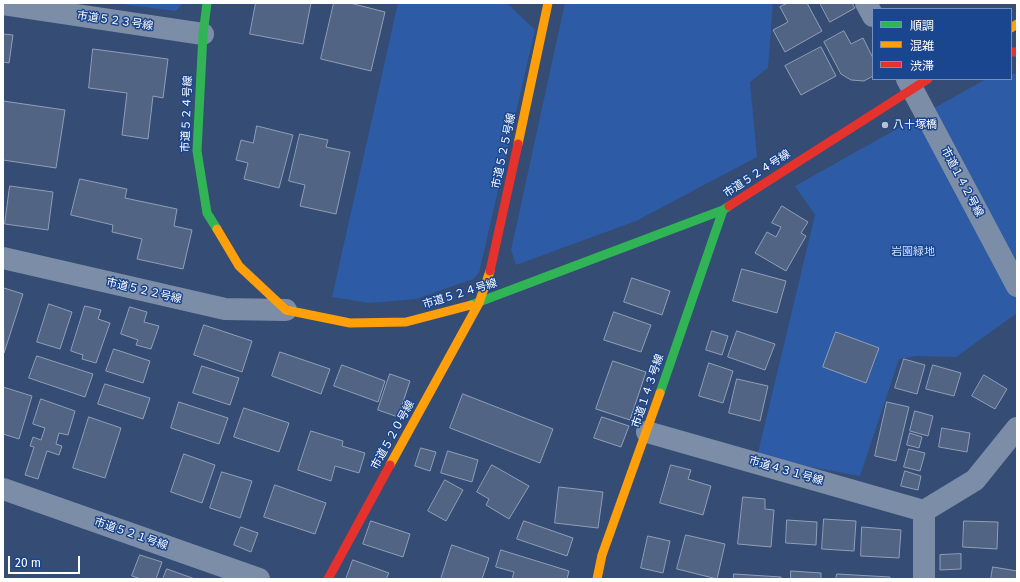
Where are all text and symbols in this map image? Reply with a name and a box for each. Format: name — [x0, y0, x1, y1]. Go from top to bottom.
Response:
legend — [872, 8, 1012, 80]
street label: 市道５２３号線 — [76, 9, 154, 33]
text: 順調 — [910, 19, 934, 33]
text: 混雑 — [910, 39, 934, 53]
text: 渋滞 — [910, 59, 934, 73]
street label: 市道５２４号線 — [179, 75, 195, 153]
street label: 市道５２５号線 — [490, 112, 518, 190]
place label: 八十塚橋 — [893, 118, 937, 132]
marker: 八十塚橋 — [880, 120, 890, 130]
street label: 市道１４２号線 — [938, 145, 986, 219]
street label: 市道５２４号線 — [721, 147, 793, 201]
park label: 岩園緑地 — [891, 245, 935, 259]
street label: 市道５２２号線 — [105, 276, 183, 306]
street label: 市道５２４号線 — [421, 276, 499, 312]
street label: 市道１４３号線 — [629, 352, 667, 430]
street label: 市道５２０号線 — [369, 398, 417, 472]
street label: 市道４３１号線 — [747, 454, 825, 488]
street label: 市道５２１号線 — [92, 515, 170, 553]
scale bar — [10, 548, 82, 574]
text: 20 m — [15, 556, 41, 570]

